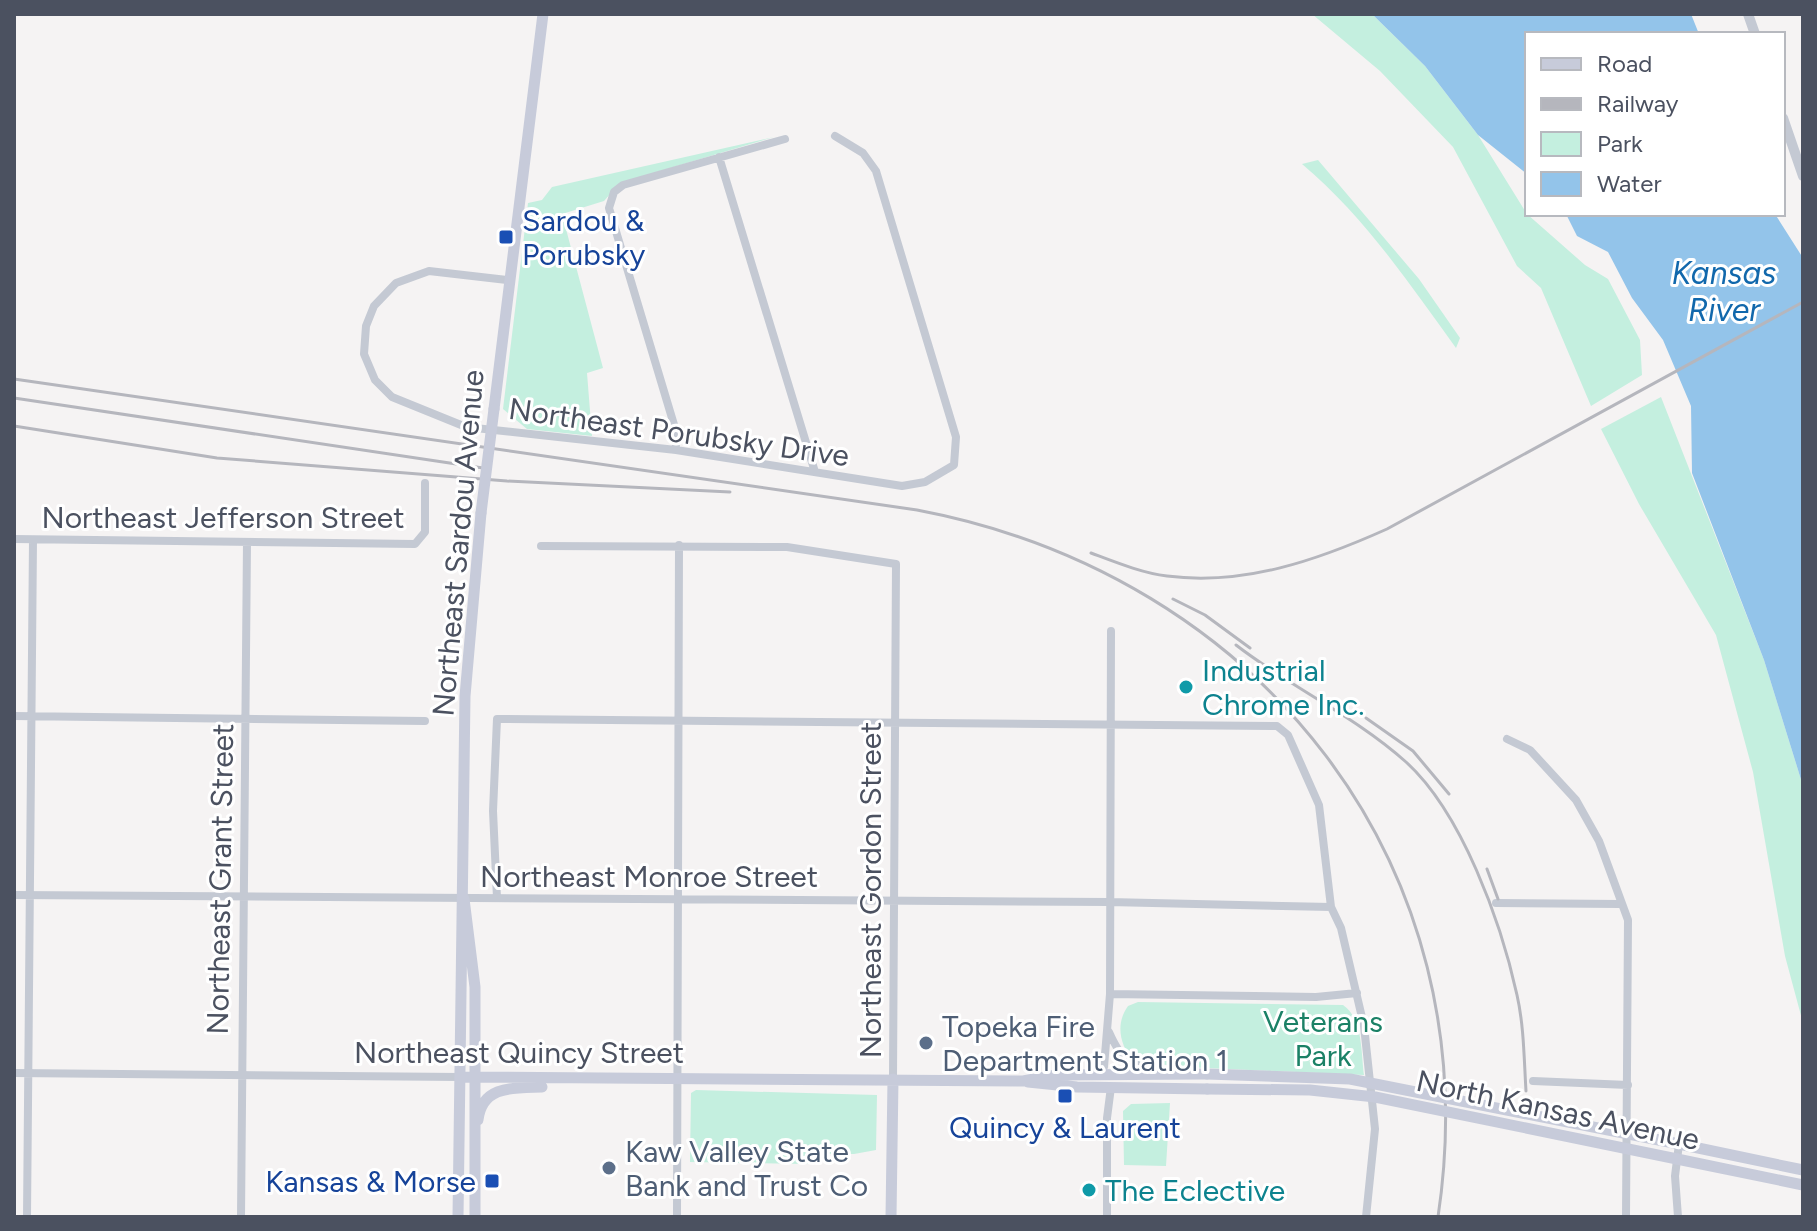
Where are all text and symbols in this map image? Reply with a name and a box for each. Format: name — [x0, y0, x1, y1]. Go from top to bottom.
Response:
legend — [1525, 32, 1785, 216]
text: Road — [1597, 49, 1652, 78]
text: Railway — [1597, 89, 1679, 118]
text: Park — [1597, 129, 1643, 158]
text: Water — [1597, 169, 1662, 198]
place label: Sardou & Porubsky — [522, 202, 645, 273]
marker: Sardou & Porubsky — [497, 228, 515, 246]
water label: Kansas River — [1672, 254, 1776, 329]
street label: Northeast Sardou Avenue — [424, 368, 492, 718]
street label: Northeast Porubsky Drive — [506, 390, 852, 474]
street label: Northeast Jefferson Street — [41, 499, 405, 536]
place label: Industrial Chrome Inc. — [1202, 652, 1365, 723]
marker: Industrial Chrome Inc. — [1177, 678, 1195, 696]
street label: Northeast Gordon Street — [852, 722, 889, 1058]
street label: Northeast Grant Street — [199, 723, 241, 1035]
street label: Northeast Monroe Street — [480, 858, 818, 895]
park label: Veterans Park — [1263, 1003, 1383, 1074]
place label: Topeka Fire Department Station 1 — [942, 1008, 1228, 1079]
street label: Northeast Quincy Street — [354, 1034, 684, 1071]
marker: Topeka Fire Department Station 1 — [917, 1034, 935, 1052]
street label: North Kansas Avenue — [1413, 1062, 1703, 1158]
marker: Quincy & Laurent — [1056, 1087, 1074, 1105]
place label: Quincy & Laurent — [949, 1109, 1181, 1146]
place label: Kaw Valley State Bank and Trust Co — [625, 1133, 868, 1204]
marker: Kaw Valley State Bank and Trust Co — [600, 1159, 618, 1177]
place label: Kansas & Morse — [265, 1163, 476, 1200]
marker: Kansas & Morse — [483, 1172, 501, 1190]
place label: The Eclective — [1105, 1172, 1285, 1209]
marker: The Eclective — [1080, 1181, 1098, 1199]

